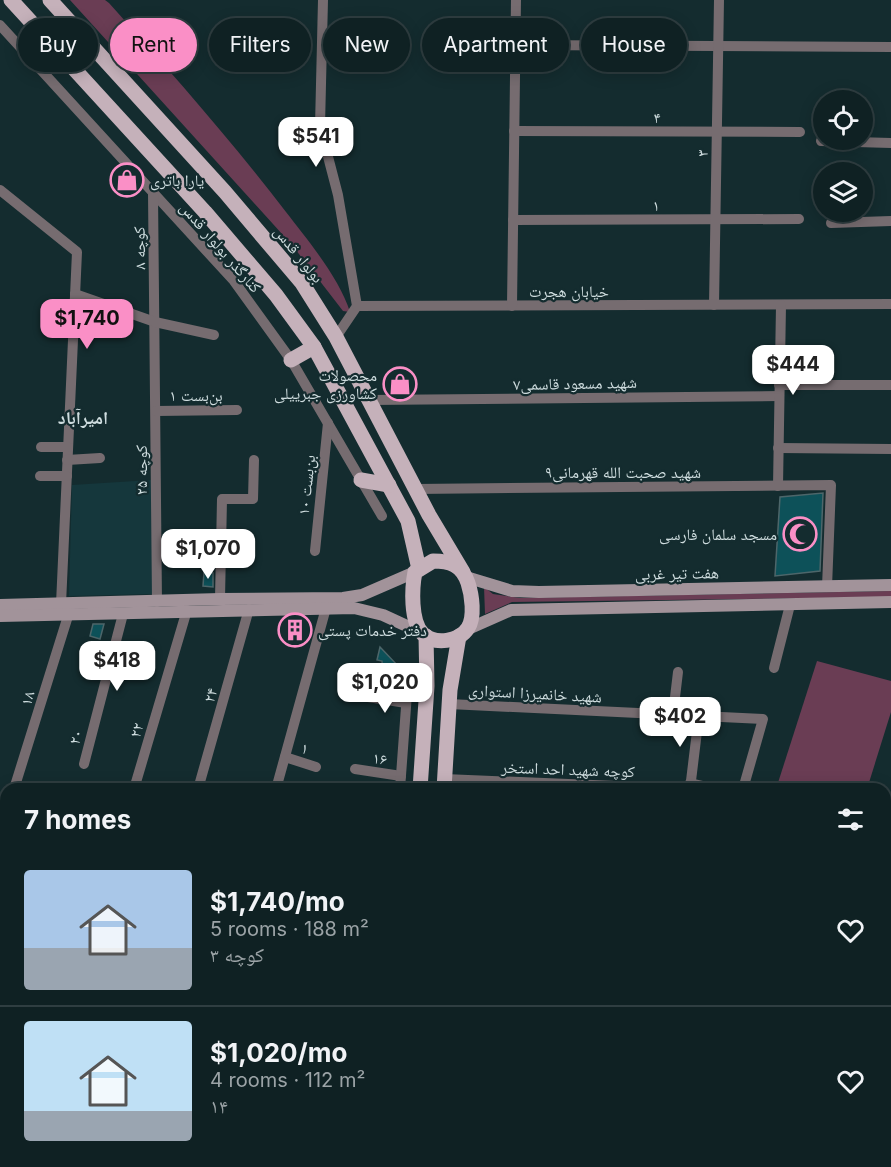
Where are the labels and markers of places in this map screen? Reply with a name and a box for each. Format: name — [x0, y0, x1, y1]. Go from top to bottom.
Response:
pin: $541 — [280, 117, 352, 168]
shop icon: یارا باتری — [109, 162, 145, 198]
place label: یارا باتری — [150, 170, 204, 191]
pin: $1,740 — [38, 299, 136, 350]
pin: $444 — [757, 345, 829, 396]
place label: محصولات کشاورزی جبرییلی — [274, 365, 377, 404]
shop icon: محصولات کشاورزی جبرییلی — [382, 366, 418, 402]
mosque icon: مسجد سلمان فارسی — [782, 516, 818, 552]
place label: مسجد سلمان فارسی — [659, 524, 777, 545]
pin: $1,070 — [159, 529, 257, 580]
building icon: دفتر خدمات پستی — [277, 612, 313, 648]
place label: دفتر خدمات پستی — [318, 620, 427, 641]
pin: $418 — [81, 641, 153, 692]
pin: $1,020 — [336, 663, 434, 714]
pin: $402 — [644, 697, 716, 748]

